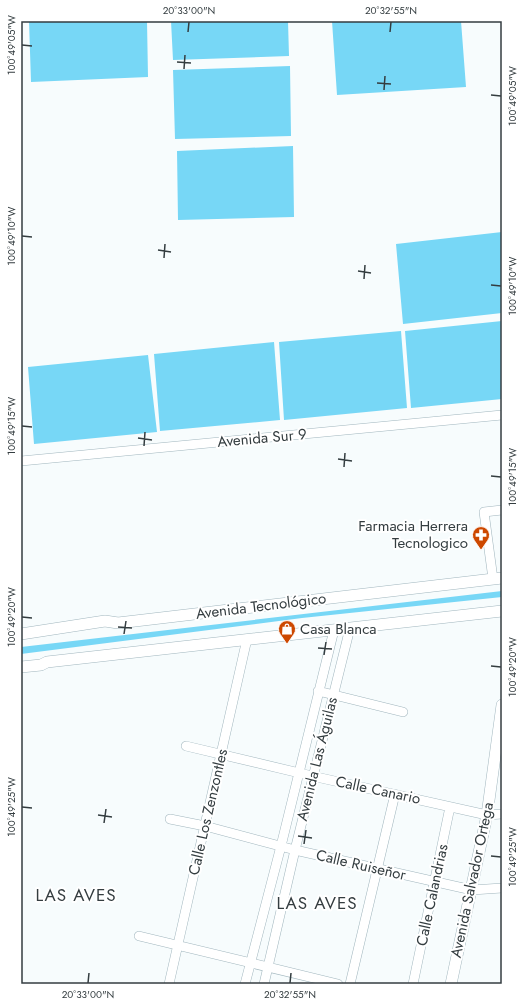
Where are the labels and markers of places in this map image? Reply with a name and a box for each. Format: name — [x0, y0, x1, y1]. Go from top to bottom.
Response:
place label: Farmacia Herrera Tecnologico — [358, 515, 468, 554]
pharmacy icon: Farmacia Herrera Tecnologico — [471, 525, 491, 550]
place label: Casa Blanca — [300, 618, 377, 640]
shop icon: Casa Blanca — [277, 619, 297, 644]

